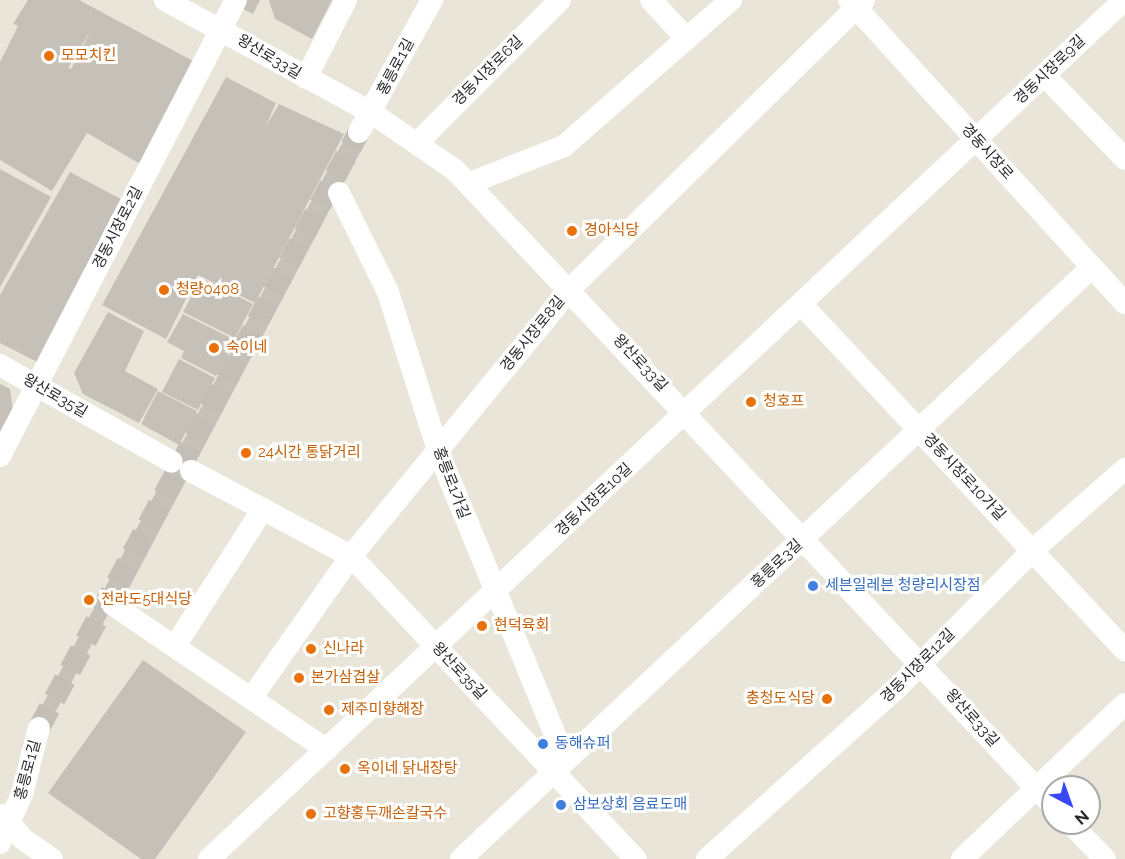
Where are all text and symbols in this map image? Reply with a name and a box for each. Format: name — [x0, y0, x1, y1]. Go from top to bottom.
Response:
street label: 왕산로33길 — [234, 31, 304, 83]
street label: 경동시장로6길 — [449, 32, 527, 110]
street label: 경동시장로9길 — [1011, 32, 1089, 108]
street label: 홍릉로1길 — [374, 36, 418, 98]
place label: 모모치킨 — [61, 47, 116, 65]
marker: 모모치킨 — [42, 49, 56, 63]
street label: 경동시장로 — [957, 120, 1017, 184]
street label: 경동시장로2길 — [89, 184, 147, 272]
place label: 경아식당 — [584, 222, 639, 240]
marker: 경아식당 — [565, 224, 579, 238]
place label: 청량0408 — [176, 281, 239, 299]
marker: 청량0408 — [157, 283, 171, 297]
street label: 경동시장로8길 — [497, 293, 569, 375]
street label: 왕산로33길 — [609, 331, 671, 395]
place label: 숙이네 — [226, 339, 267, 357]
marker: 숙이네 — [207, 341, 221, 355]
street label: 왕산로35길 — [20, 370, 90, 422]
place label: 청호프 — [763, 393, 804, 411]
marker: 청호프 — [744, 395, 758, 409]
street label: 경동시장로10가길 — [919, 430, 1009, 524]
place label: 24시간 통닭거리 — [258, 444, 361, 462]
street label: 홍릉로1가길 — [429, 445, 473, 521]
marker: 24시간 통닭거리 — [239, 446, 253, 460]
street label: 경동시장로10길 — [552, 460, 636, 540]
street label: 홍릉로3길 — [748, 536, 806, 592]
place label: 세븐일레븐 청량리시장점 — [825, 577, 981, 595]
marker: 세븐일레븐 청량리시장점 — [806, 579, 820, 593]
place label: 전라도5대식당 — [101, 591, 192, 609]
marker: 전라도5대식당 — [82, 593, 96, 607]
place label: 현덕육회 — [494, 617, 549, 635]
marker: 현덕육회 — [475, 619, 489, 633]
street label: 경동시장로12길 — [877, 625, 959, 707]
street label: 왕산로35길 — [428, 639, 490, 703]
place label: 신나라 — [323, 640, 364, 658]
marker: 신나라 — [304, 642, 318, 656]
place label: 본가삼겹살 — [311, 669, 380, 687]
marker: 본가삼겹살 — [292, 671, 306, 685]
street label: 왕산로33길 — [941, 686, 1003, 750]
place label: 충청도식당 — [746, 690, 815, 708]
marker: 충청도식당 — [820, 692, 834, 706]
place label: 제주미향해장 — [341, 701, 424, 719]
marker: 제주미향해장 — [322, 703, 336, 717]
place label: 동해슈퍼 — [555, 735, 610, 753]
marker: 동해슈퍼 — [536, 737, 550, 751]
street label: 홍릉로1길 — [11, 738, 45, 802]
place label: 옥이네 닭내장탕 — [357, 760, 457, 778]
marker: 옥이네 닭내장탕 — [338, 762, 352, 776]
north arrow — [1041, 775, 1101, 835]
place label: 삼보상회 음료도매 — [573, 796, 687, 814]
marker: 삼보상회 음료도매 — [554, 798, 568, 812]
place label: 고향홍두깨손칼국수 — [323, 805, 447, 823]
text: N — [1071, 806, 1093, 829]
marker: 고향홍두깨손칼국수 — [304, 807, 318, 821]

